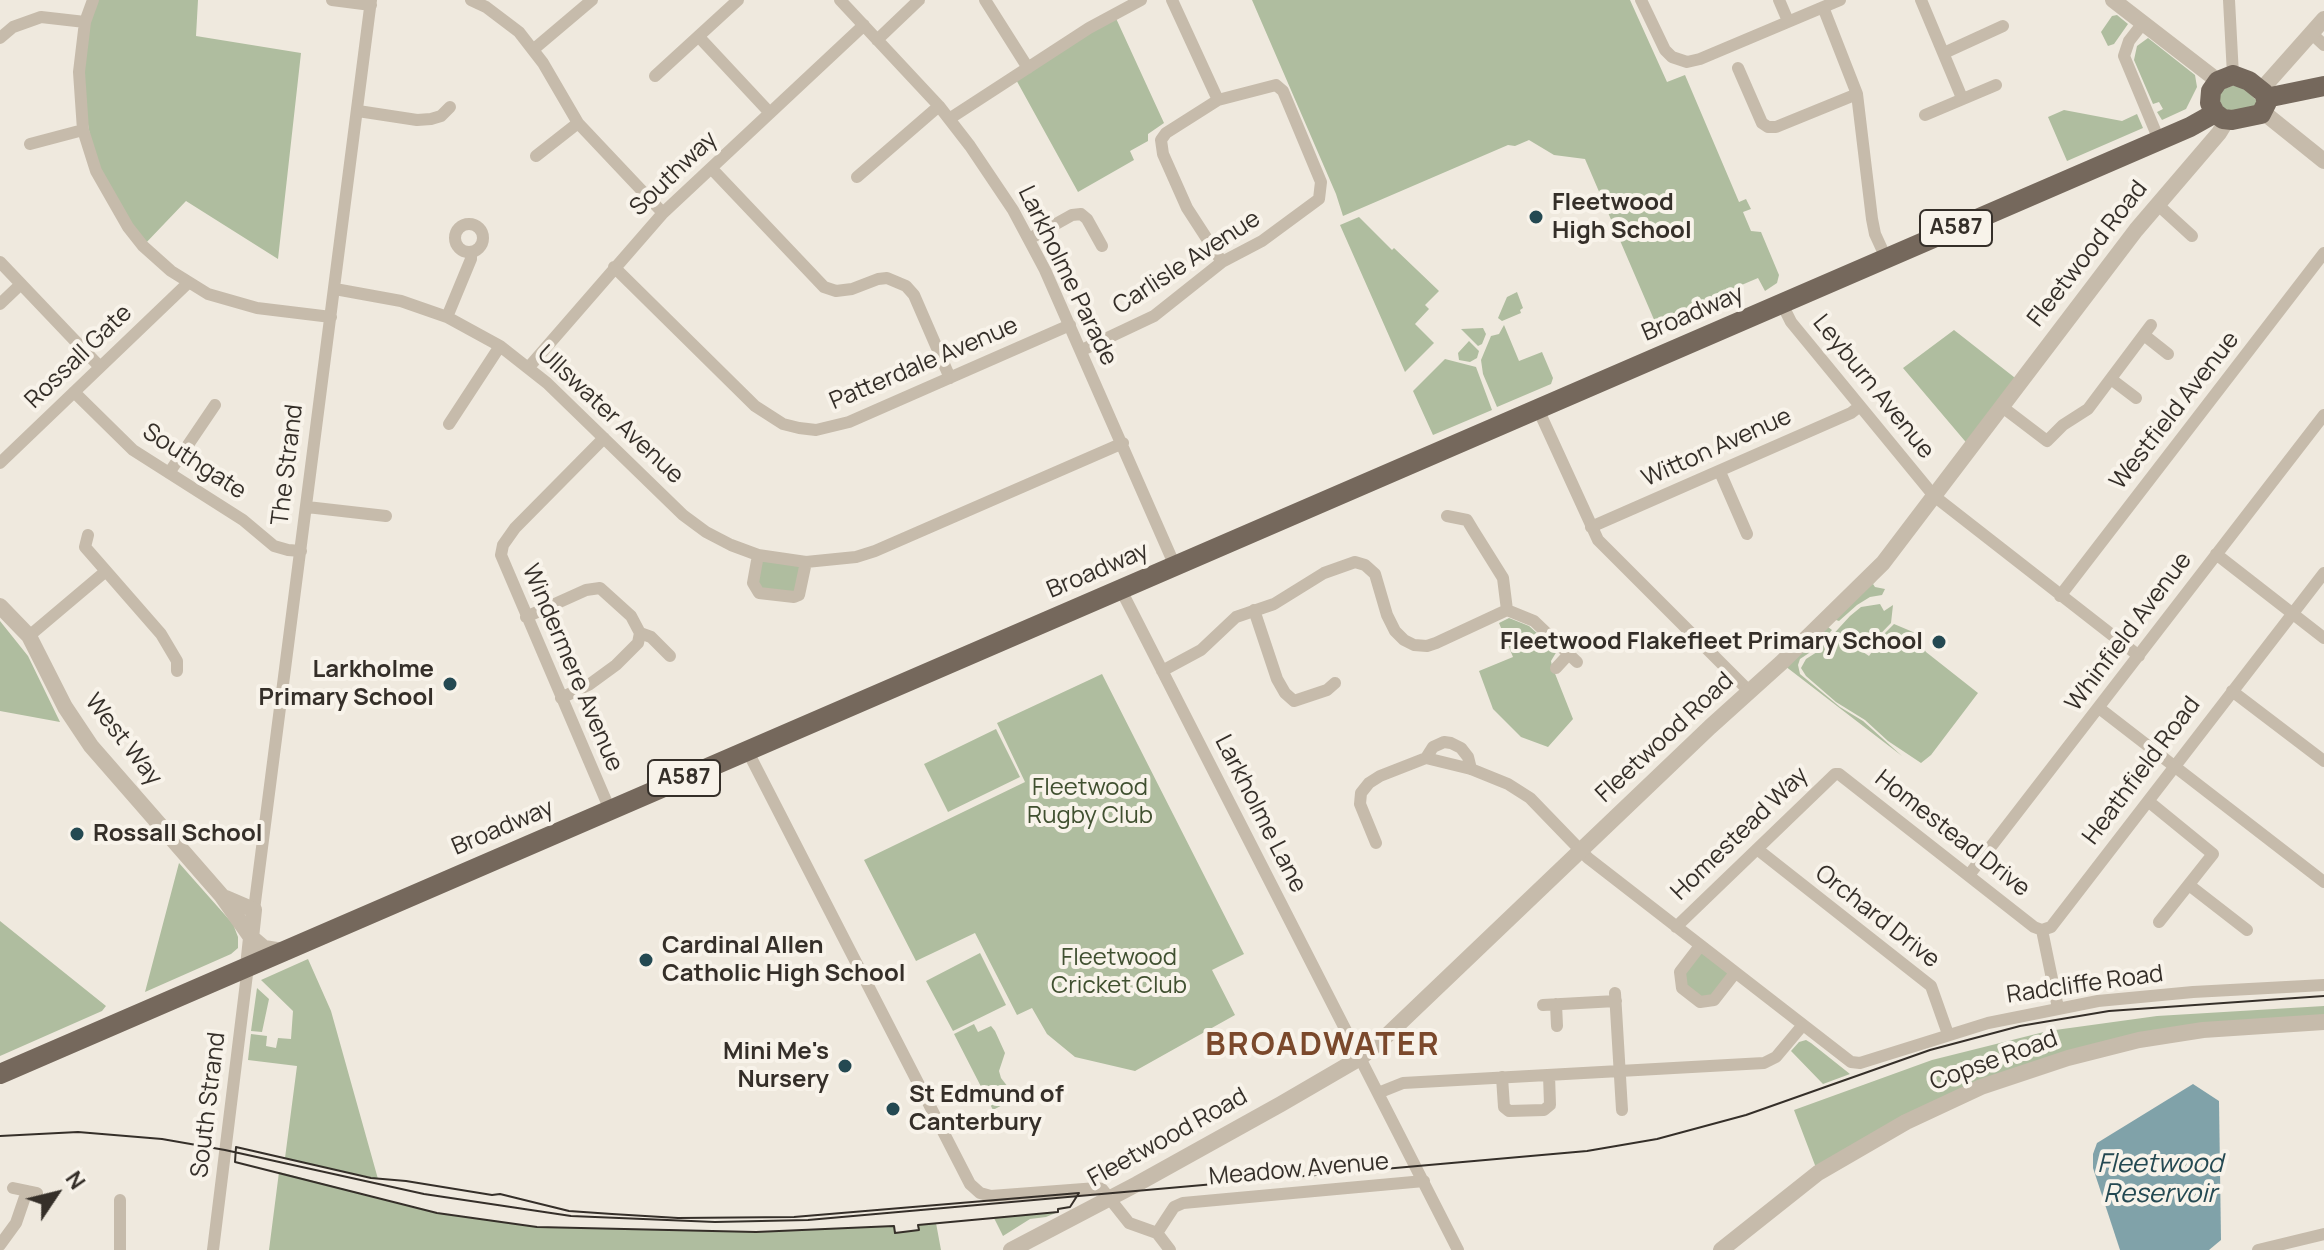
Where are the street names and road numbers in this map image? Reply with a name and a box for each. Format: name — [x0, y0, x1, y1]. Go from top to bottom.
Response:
street label: Southway — [624, 125, 724, 223]
street label: Fleetwood Road — [2022, 175, 2154, 333]
street label: Larkholme Parade — [1011, 181, 1123, 371]
street label: Carlisle Avenue — [1108, 205, 1266, 321]
road number: A587 — [1920, 210, 1992, 246]
street label: Broadway — [1638, 280, 1748, 348]
street label: Rossall Gate — [20, 299, 138, 415]
street label: Leyburn Avenue — [1806, 309, 1940, 465]
street label: Patterdale Avenue — [826, 311, 1022, 417]
street label: Westfield Avenue — [2104, 326, 2246, 496]
street label: Ullswater Avenue — [531, 340, 689, 490]
street label: Witton Avenue — [1638, 402, 1796, 494]
street label: The Strand — [266, 403, 310, 527]
street label: Southgate — [137, 418, 251, 506]
street label: Broadway — [1043, 537, 1153, 605]
street label: Whinfield Avenue — [2060, 547, 2198, 717]
street label: Windermere Avenue — [515, 560, 629, 776]
street label: Fleetwood Road — [1590, 667, 1740, 809]
street label: West Way — [78, 688, 168, 792]
street label: Heathfield Road — [2077, 691, 2207, 851]
street label: Larkholme Lane — [1208, 730, 1312, 898]
road number: A587 — [648, 760, 720, 796]
street label: Homestead Way — [1665, 761, 1815, 907]
street label: Homestead Drive — [1869, 765, 2035, 903]
street label: Broadway — [448, 794, 558, 862]
street label: Orchard Drive — [1809, 859, 1945, 975]
street label: Radcliffe Road — [2005, 960, 2165, 1010]
street label: Copse Road — [1926, 1025, 2062, 1097]
street label: South Strand — [186, 1031, 232, 1179]
street label: Fleetwood Road — [1083, 1082, 1253, 1194]
street label: Meadow Avenue — [1208, 1148, 1390, 1192]

